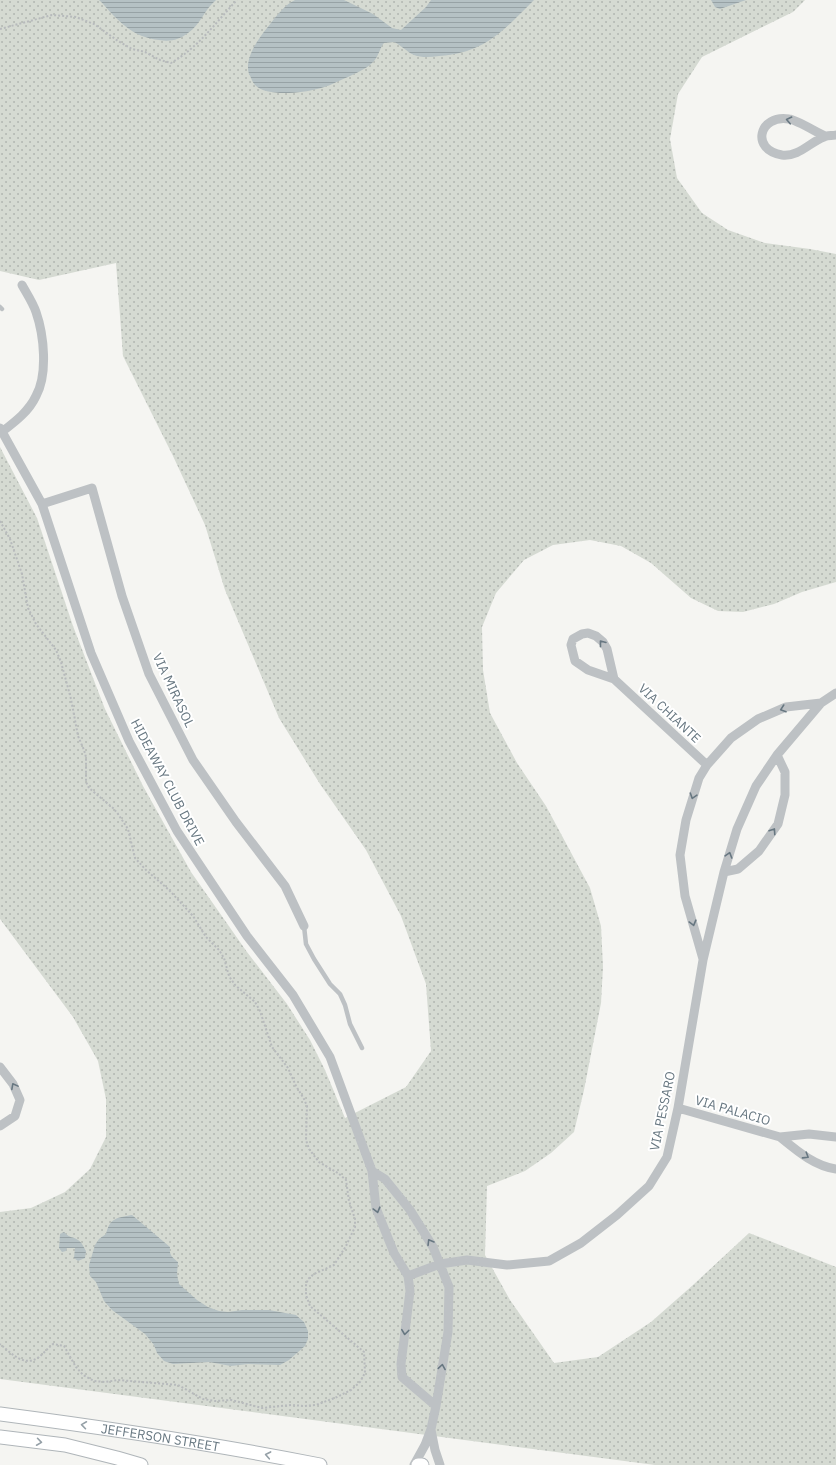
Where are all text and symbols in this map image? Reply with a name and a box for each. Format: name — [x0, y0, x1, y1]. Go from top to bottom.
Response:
one-way arrow — [786, 117, 793, 125]
one-way arrow — [600, 640, 607, 647]
street label: VIA MIRASOL — [149, 650, 198, 731]
street label: VIA CHIANTE — [635, 680, 705, 747]
one-way arrow — [779, 704, 786, 713]
street label: HIDEAWAY CLUB DRIVE — [127, 716, 208, 849]
one-way arrow — [689, 792, 698, 799]
one-way arrow — [768, 828, 776, 835]
one-way arrow — [725, 851, 733, 858]
one-way arrow — [688, 919, 697, 926]
street label: VIA PESSARO — [646, 1070, 679, 1152]
one-way arrow — [11, 1083, 18, 1090]
street label: VIA PALACIO — [693, 1092, 772, 1129]
one-way arrow — [802, 1152, 809, 1159]
one-way arrow — [372, 1206, 381, 1213]
one-way arrow — [427, 1239, 434, 1246]
one-way arrow — [401, 1329, 410, 1335]
one-way arrow — [437, 1364, 446, 1371]
street label: JEFFERSON STREET — [100, 1420, 221, 1455]
one-way arrow — [81, 1421, 87, 1430]
one-way arrow — [36, 1437, 42, 1446]
one-way arrow — [265, 1451, 271, 1459]

